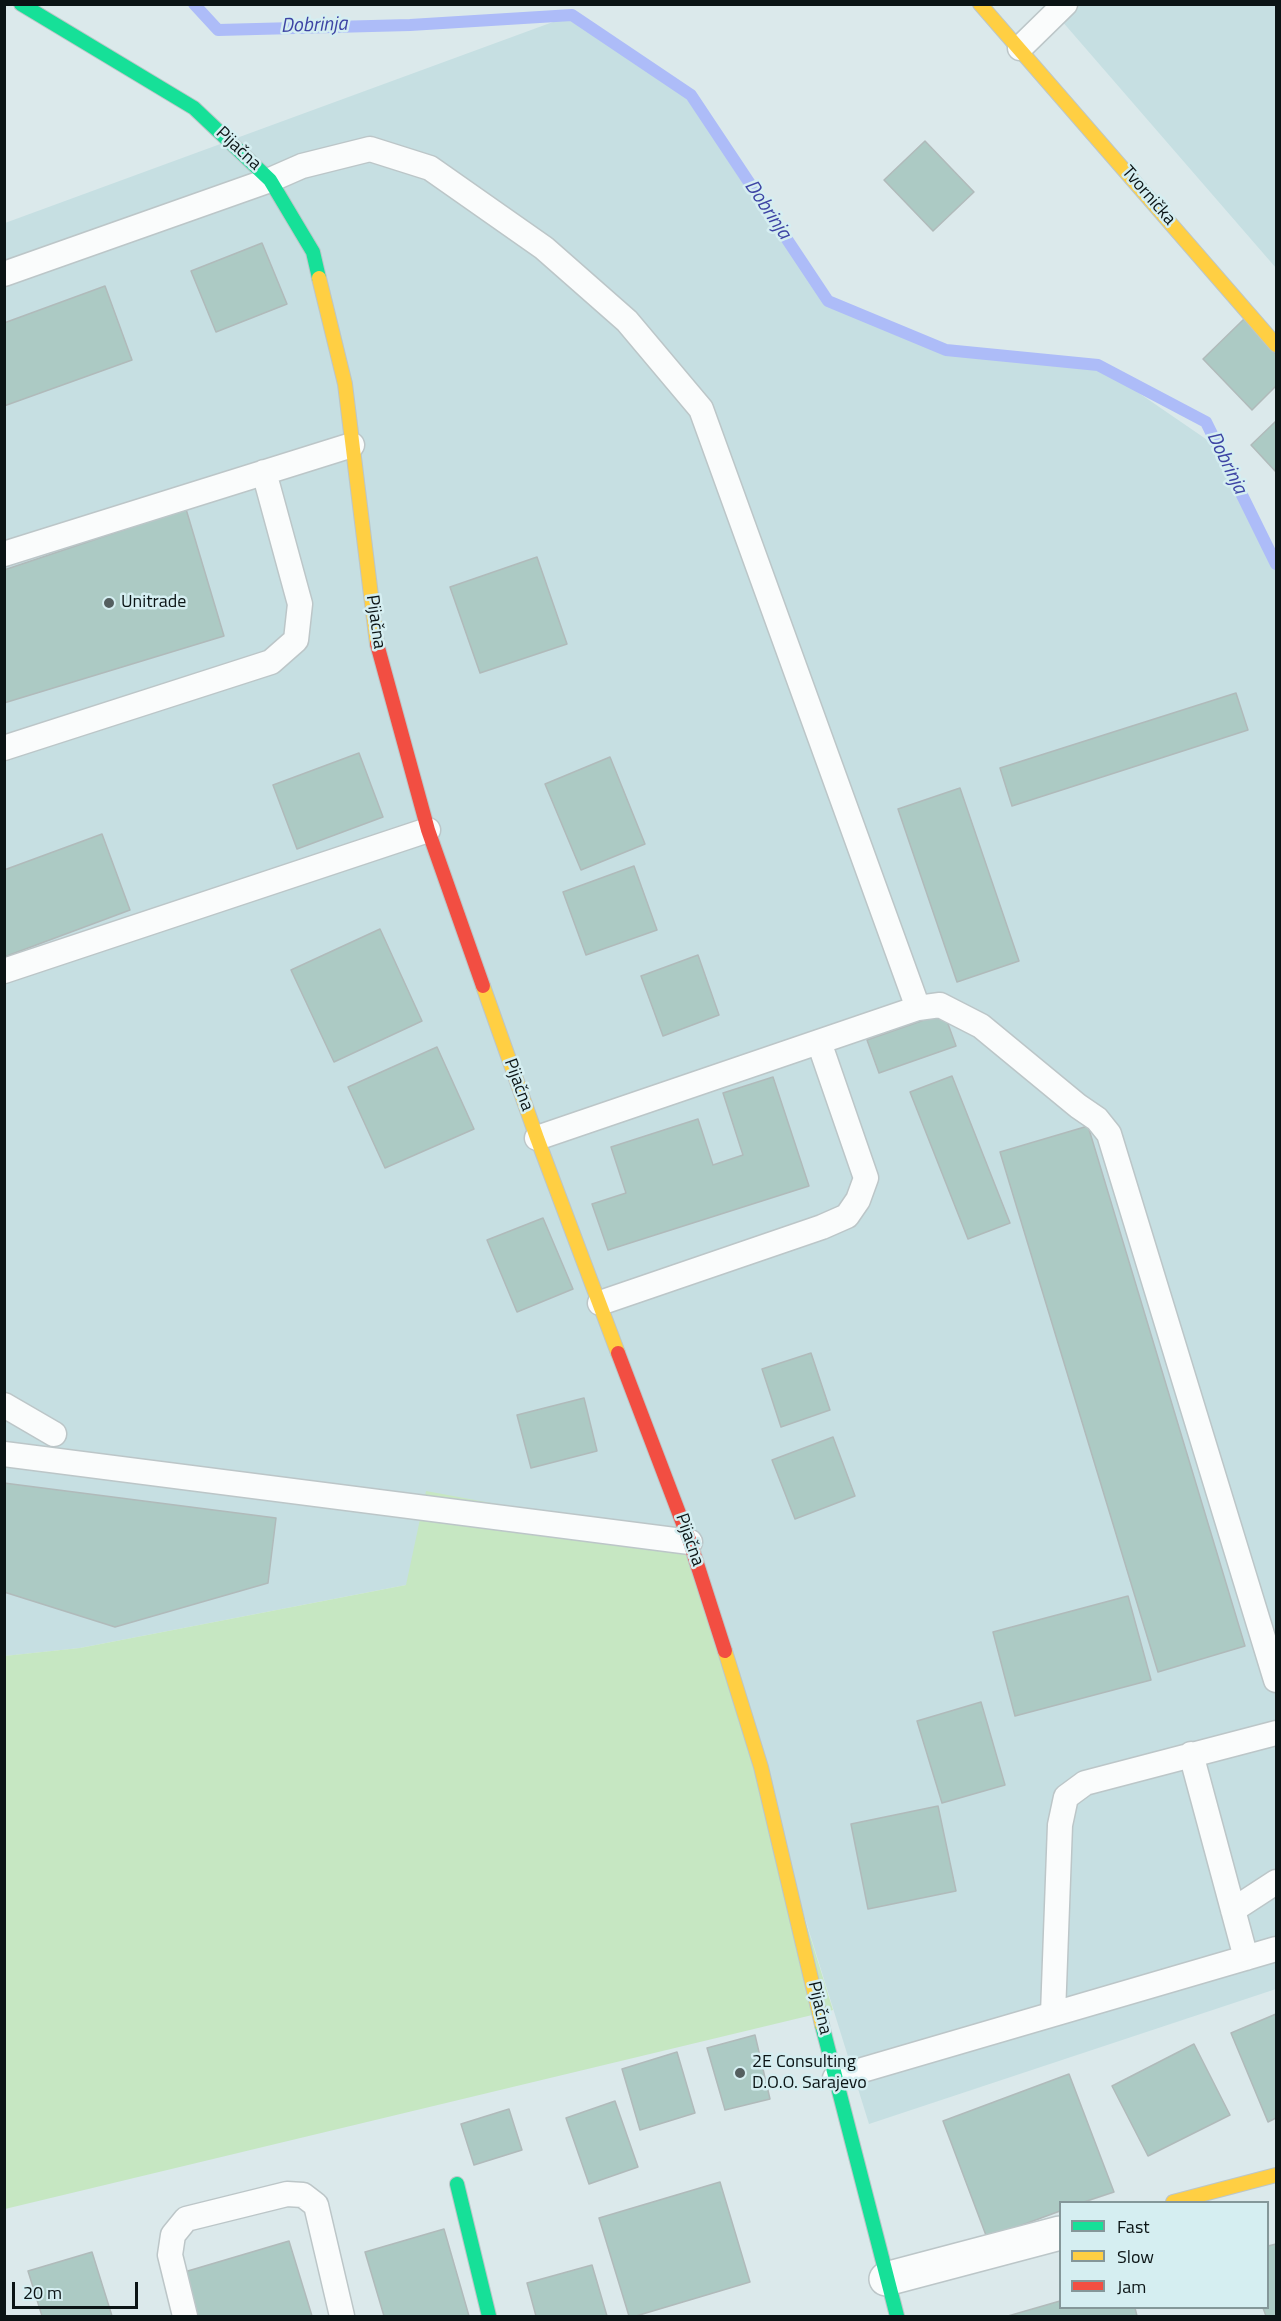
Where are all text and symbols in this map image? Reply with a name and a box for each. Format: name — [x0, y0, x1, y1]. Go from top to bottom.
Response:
water label: Dobrinja — [280, 13, 348, 39]
street label: Pijačna — [211, 123, 265, 175]
street label: Tvornička — [1116, 162, 1180, 230]
water label: Dobrinja — [738, 176, 796, 244]
water label: Dobrinja — [1201, 428, 1251, 498]
place label: Unitrade — [121, 592, 186, 614]
street label: Pijačna — [361, 594, 389, 650]
marker: Unitrade — [102, 596, 116, 610]
street label: Pijačna — [499, 1056, 537, 1114]
street label: Pijačna — [670, 1511, 708, 1569]
street label: Pijačna — [802, 1979, 836, 2037]
place label: 2E Consulting D.O.O. Sarajevo — [752, 2052, 867, 2094]
marker: 2E Consulting D.O.O. Sarajevo — [733, 2066, 747, 2080]
legend — [1059, 2201, 1269, 2309]
text: Fast — [1117, 2213, 1150, 2240]
text: Slow — [1117, 2243, 1154, 2270]
scale bar — [15, 2270, 141, 2308]
text: Jam — [1117, 2273, 1146, 2300]
text: 20 m — [23, 2279, 62, 2306]

